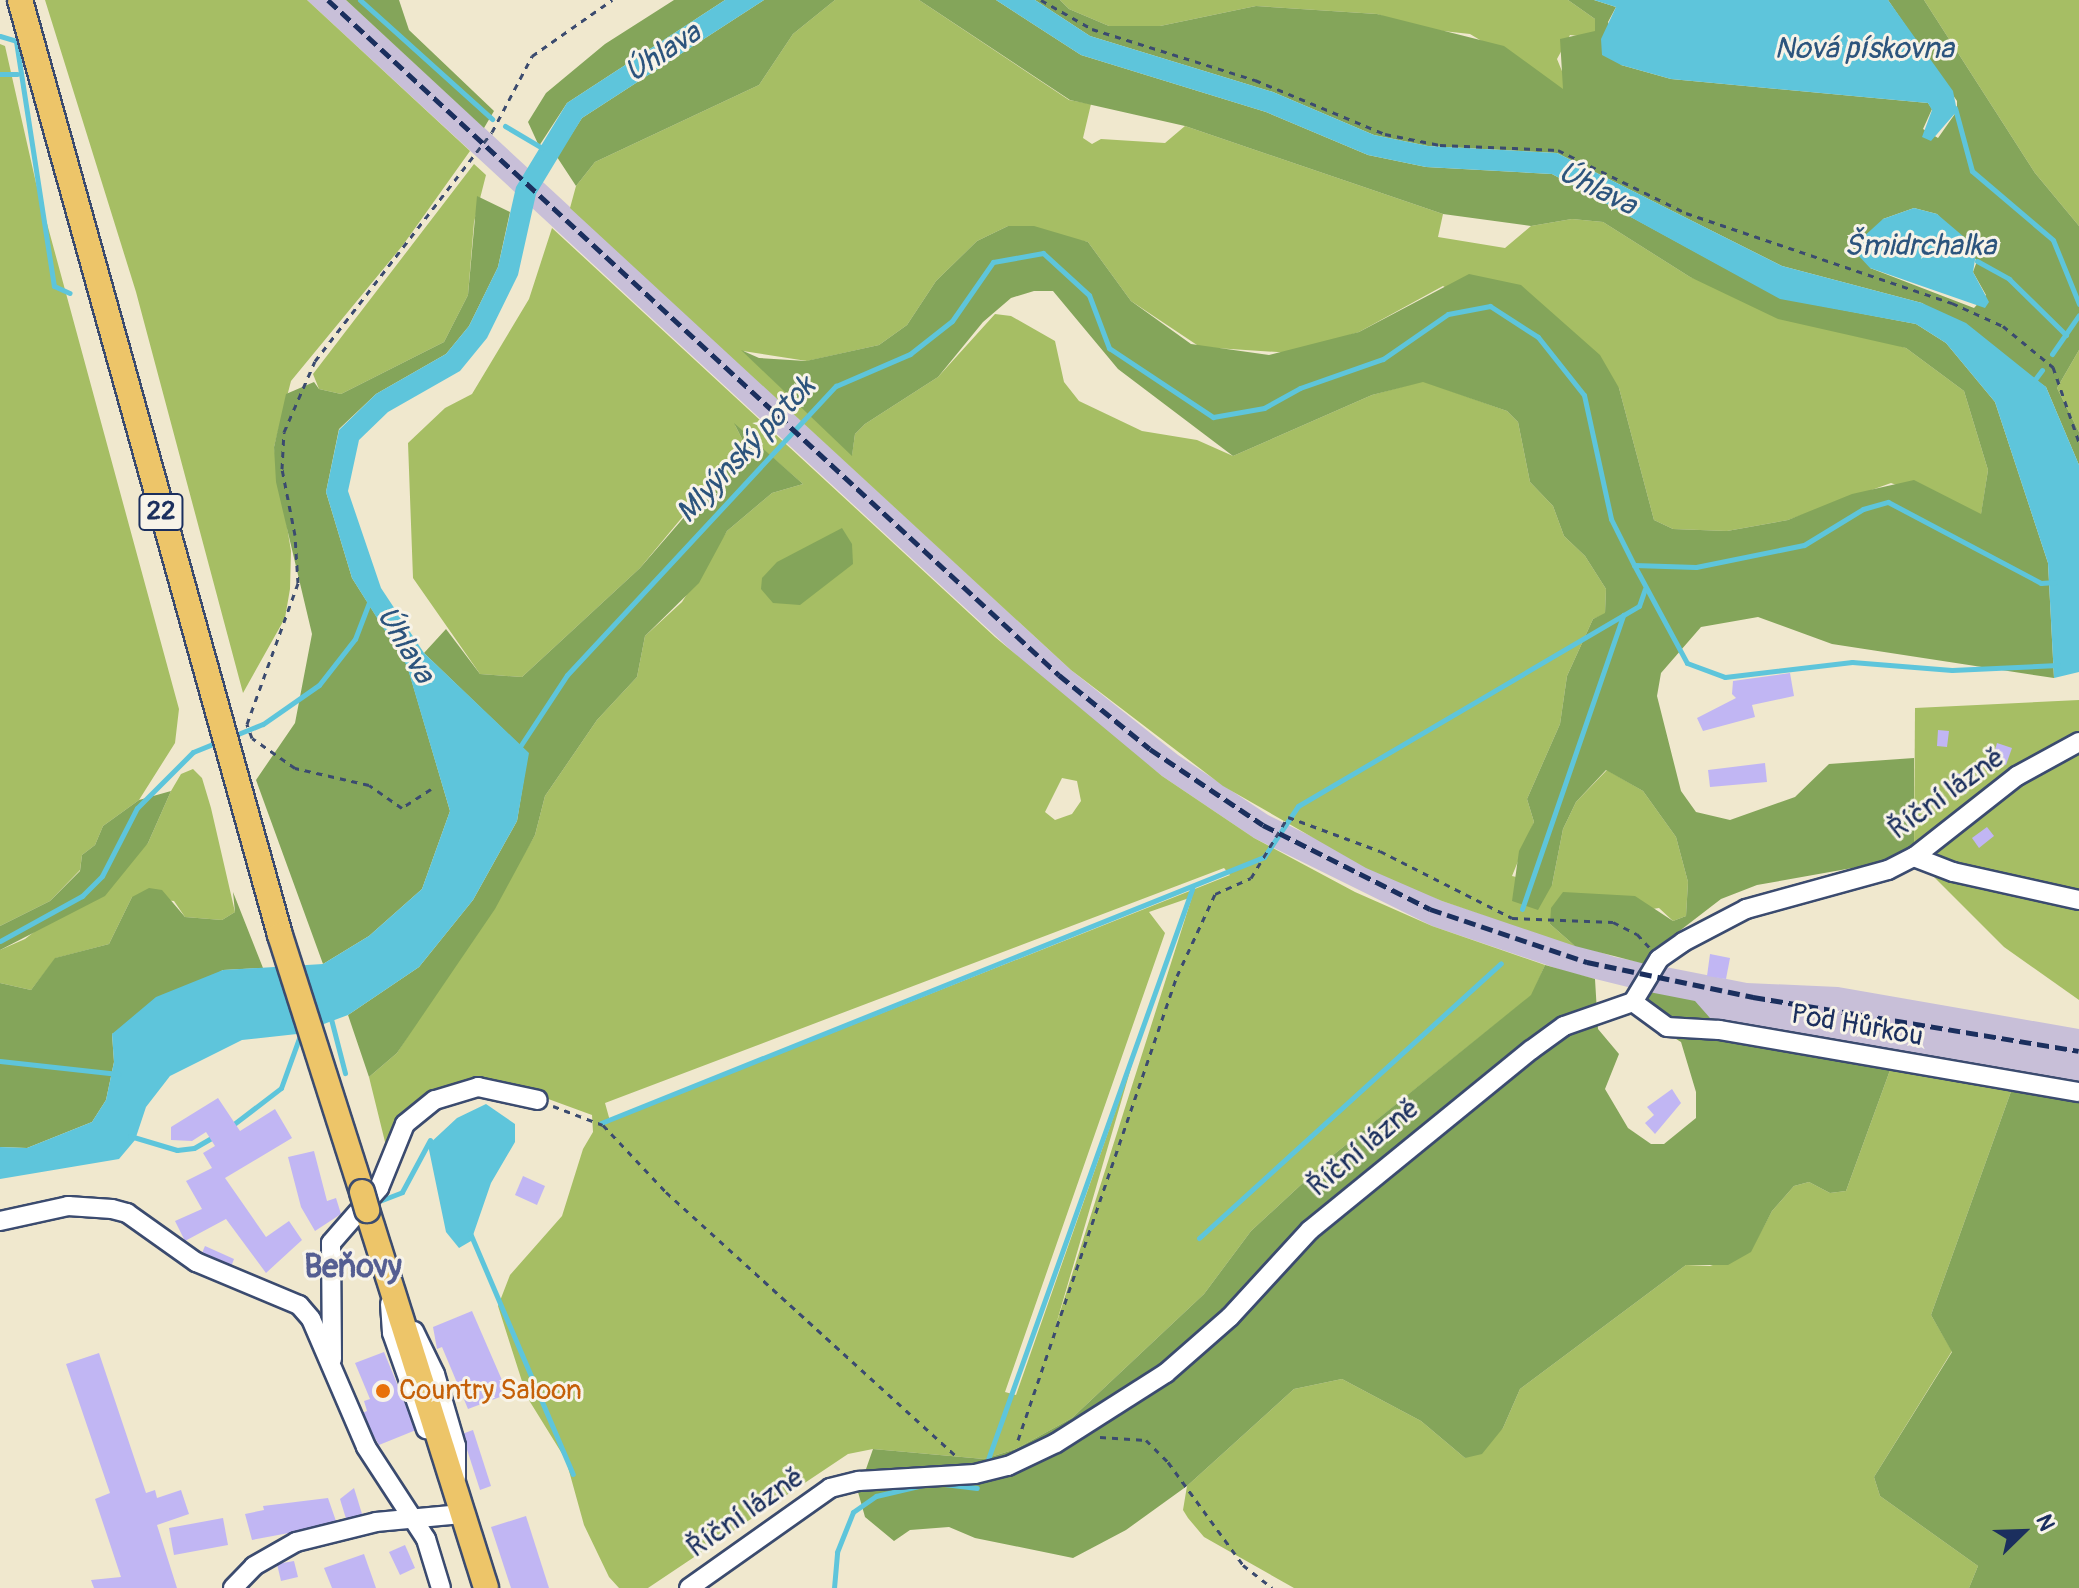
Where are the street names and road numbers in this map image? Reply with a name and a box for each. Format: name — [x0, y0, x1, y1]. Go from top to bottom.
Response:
road number: 22 — [137, 490, 185, 534]
street label: Říční lázně — [1883, 741, 2011, 847]
street label: Pod Hůrkou — [1788, 998, 1926, 1054]
street label: Říční lázně — [1302, 1092, 1426, 1204]
street label: Říční lázně — [681, 1461, 811, 1565]

